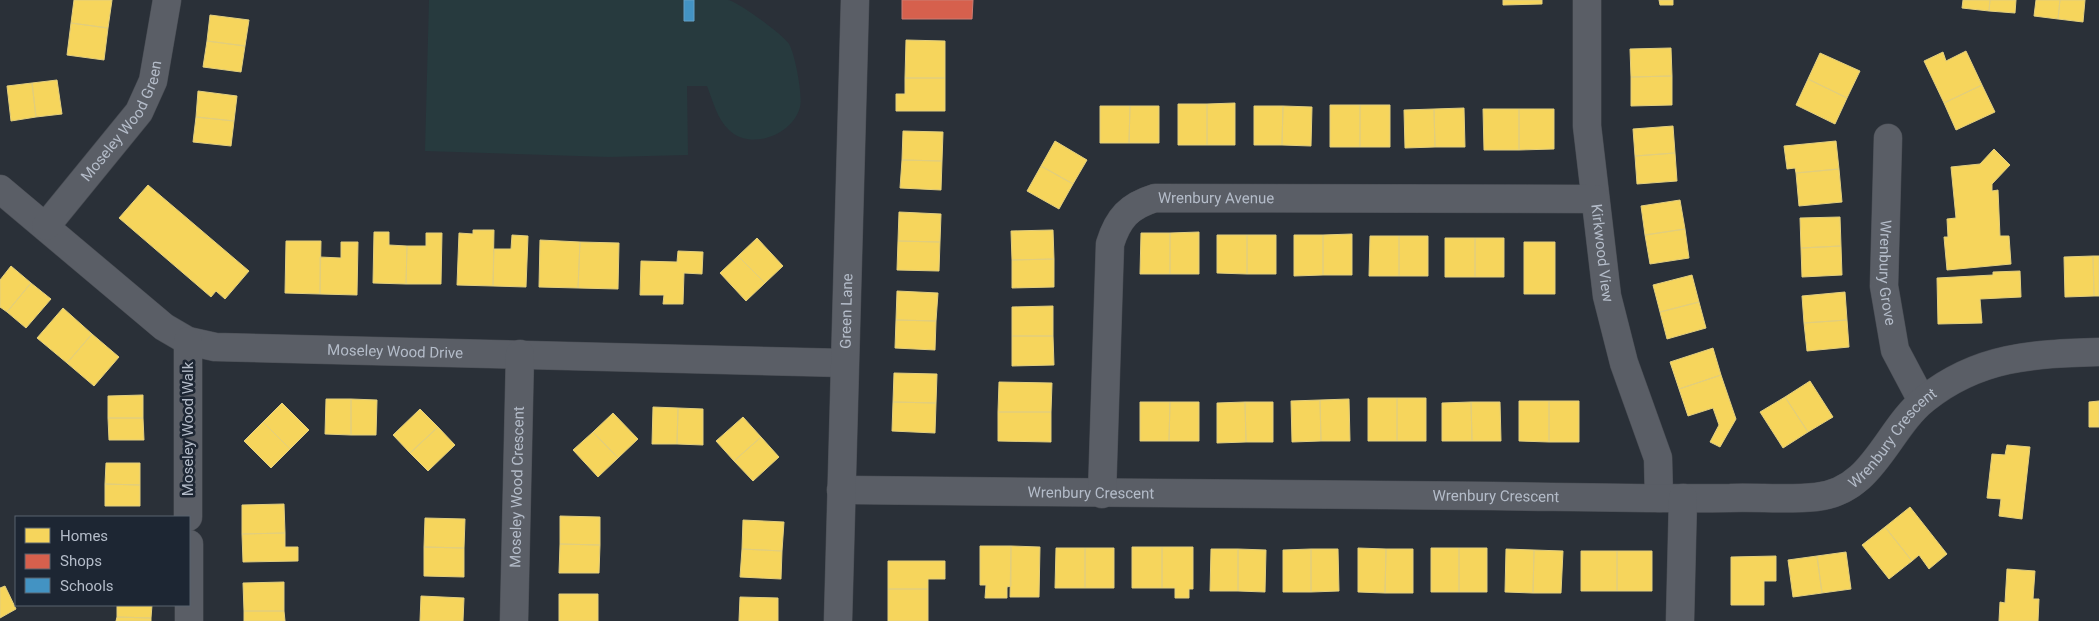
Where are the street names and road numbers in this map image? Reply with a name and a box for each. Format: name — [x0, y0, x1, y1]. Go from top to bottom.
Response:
street label: Moseley Wood Green — [77, 59, 165, 185]
street label: Wrenbury Avenue — [1158, 189, 1274, 207]
street label: Kirkwood View — [1587, 203, 1617, 304]
street label: Wrenbury Grove — [1875, 220, 1900, 327]
street label: Green Lane — [836, 273, 857, 349]
street label: Moseley Wood Drive — [327, 341, 463, 362]
street label: Moseley Wood Walk — [179, 361, 197, 496]
street label: Wrenbury Crescent — [1845, 384, 1940, 492]
street label: Moseley Wood Crescent — [506, 406, 528, 568]
street label: Wrenbury Crescent — [1028, 483, 1154, 503]
street label: Wrenbury Crescent — [1433, 487, 1560, 506]

